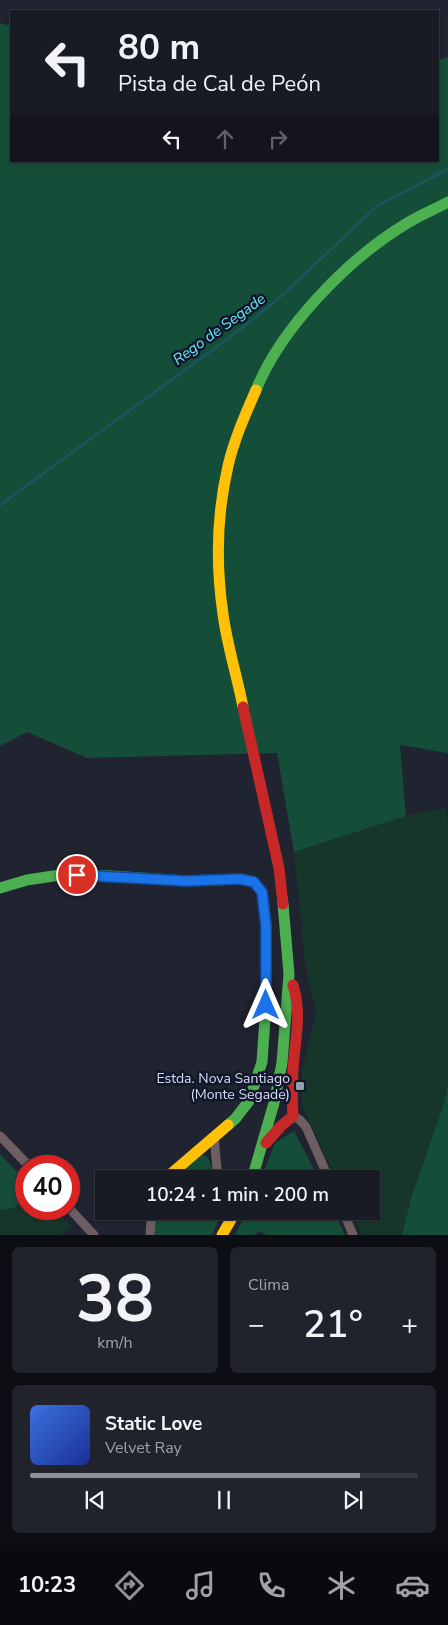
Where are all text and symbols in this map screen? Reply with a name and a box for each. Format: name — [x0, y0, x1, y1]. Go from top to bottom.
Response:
text: 80 m — [118, 24, 200, 71]
icon: left — [35, 30, 100, 95]
text: Pista de Cal de Peón — [118, 69, 321, 99]
icon: left — [158, 125, 186, 153]
icon: ahead — [211, 125, 239, 153]
icon: right — [264, 125, 292, 153]
water label: Rego de Segade — [169, 289, 269, 369]
pin — [56, 854, 98, 896]
icon: arrive — [63, 861, 91, 889]
position arrow — [239, 978, 291, 1030]
place label: Estda. Nova Santiago (Monte Segade) — [156, 1069, 290, 1104]
marker: Estda. Nova Santiago (Monte Segade) — [294, 1080, 306, 1092]
speed limit sign: 40 — [15, 1155, 80, 1220]
text: 10:24 · 1 min · 200 m — [146, 1182, 329, 1208]
text: 38 — [76, 1255, 154, 1344]
text: Clima — [248, 1274, 289, 1296]
text: 21° — [303, 1299, 363, 1350]
text: − — [248, 1306, 265, 1344]
text: + — [401, 1306, 418, 1344]
text: km/h — [97, 1332, 133, 1354]
text: Static Love — [105, 1411, 202, 1437]
text: Velvet Ray — [105, 1437, 182, 1459]
icon: previous — [81, 1486, 109, 1514]
icon: pause — [210, 1486, 238, 1514]
icon: next — [339, 1486, 367, 1514]
icon: directions — [112, 1568, 147, 1603]
icon: music — [183, 1568, 218, 1603]
icon: phone — [254, 1568, 289, 1603]
icon: climate — [324, 1568, 359, 1603]
icon: car — [395, 1568, 430, 1603]
text: 10:23 — [18, 1570, 76, 1600]

